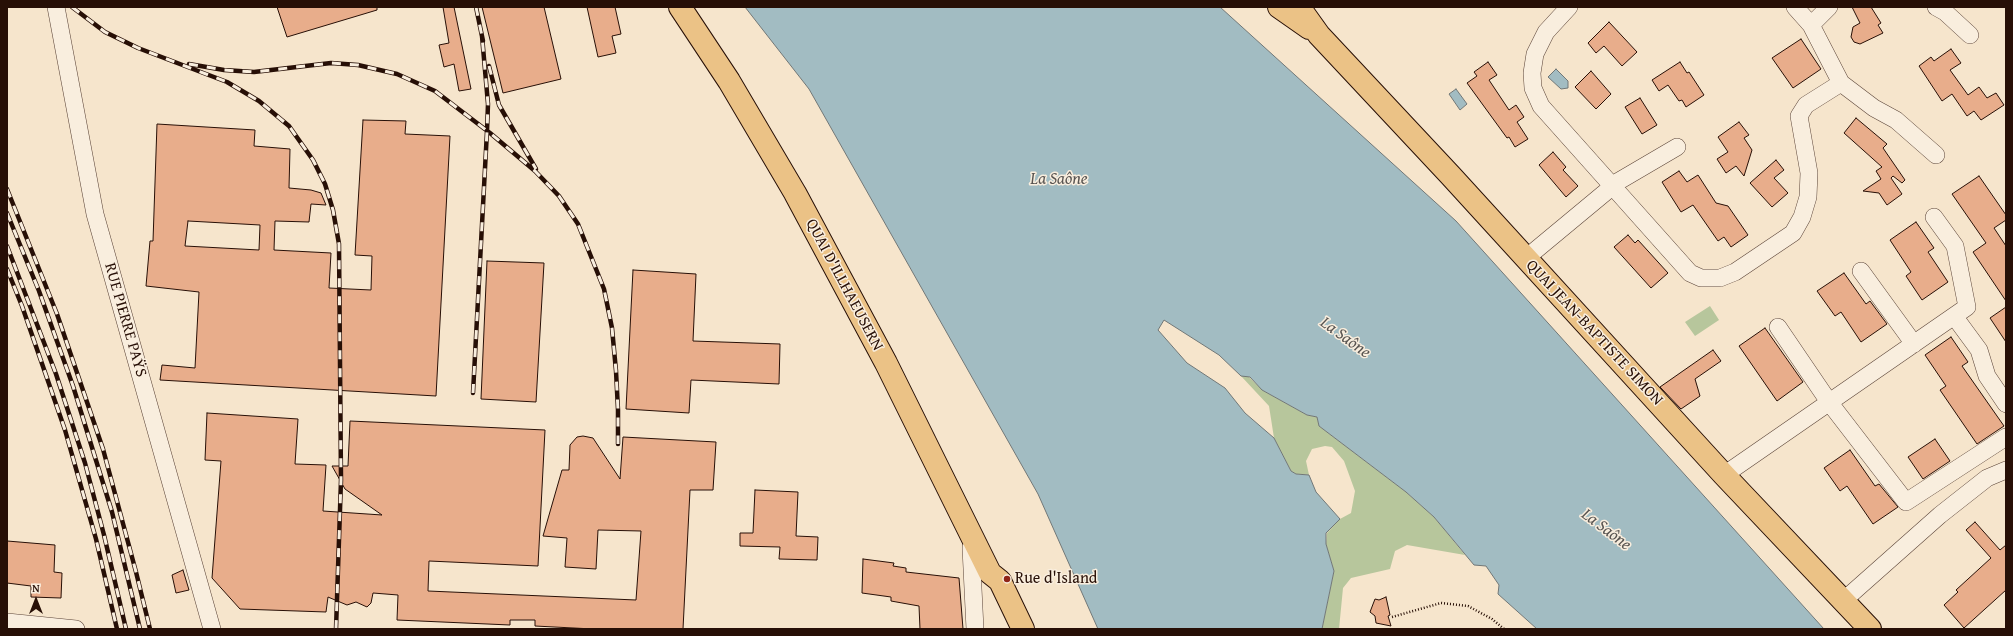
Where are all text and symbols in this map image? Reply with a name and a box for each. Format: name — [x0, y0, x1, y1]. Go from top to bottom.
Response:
water label: La Saône — [1030, 170, 1088, 190]
street label: QUAI D'ILLHAEUSERN — [801, 216, 887, 354]
street label: QUAI JEAN-BAPTISTE SIMON — [1521, 256, 1667, 410]
street label: RUE PIERRE PAŸS — [100, 261, 150, 379]
water label: La Saône — [1316, 313, 1374, 363]
water label: La Saône — [1577, 505, 1635, 555]
place label: Rue d'Island — [1015, 569, 1097, 589]
marker: Rue d'Island — [1002, 574, 1012, 584]
north arrow — [16, 580, 56, 620]
text: N — [32, 580, 40, 596]

